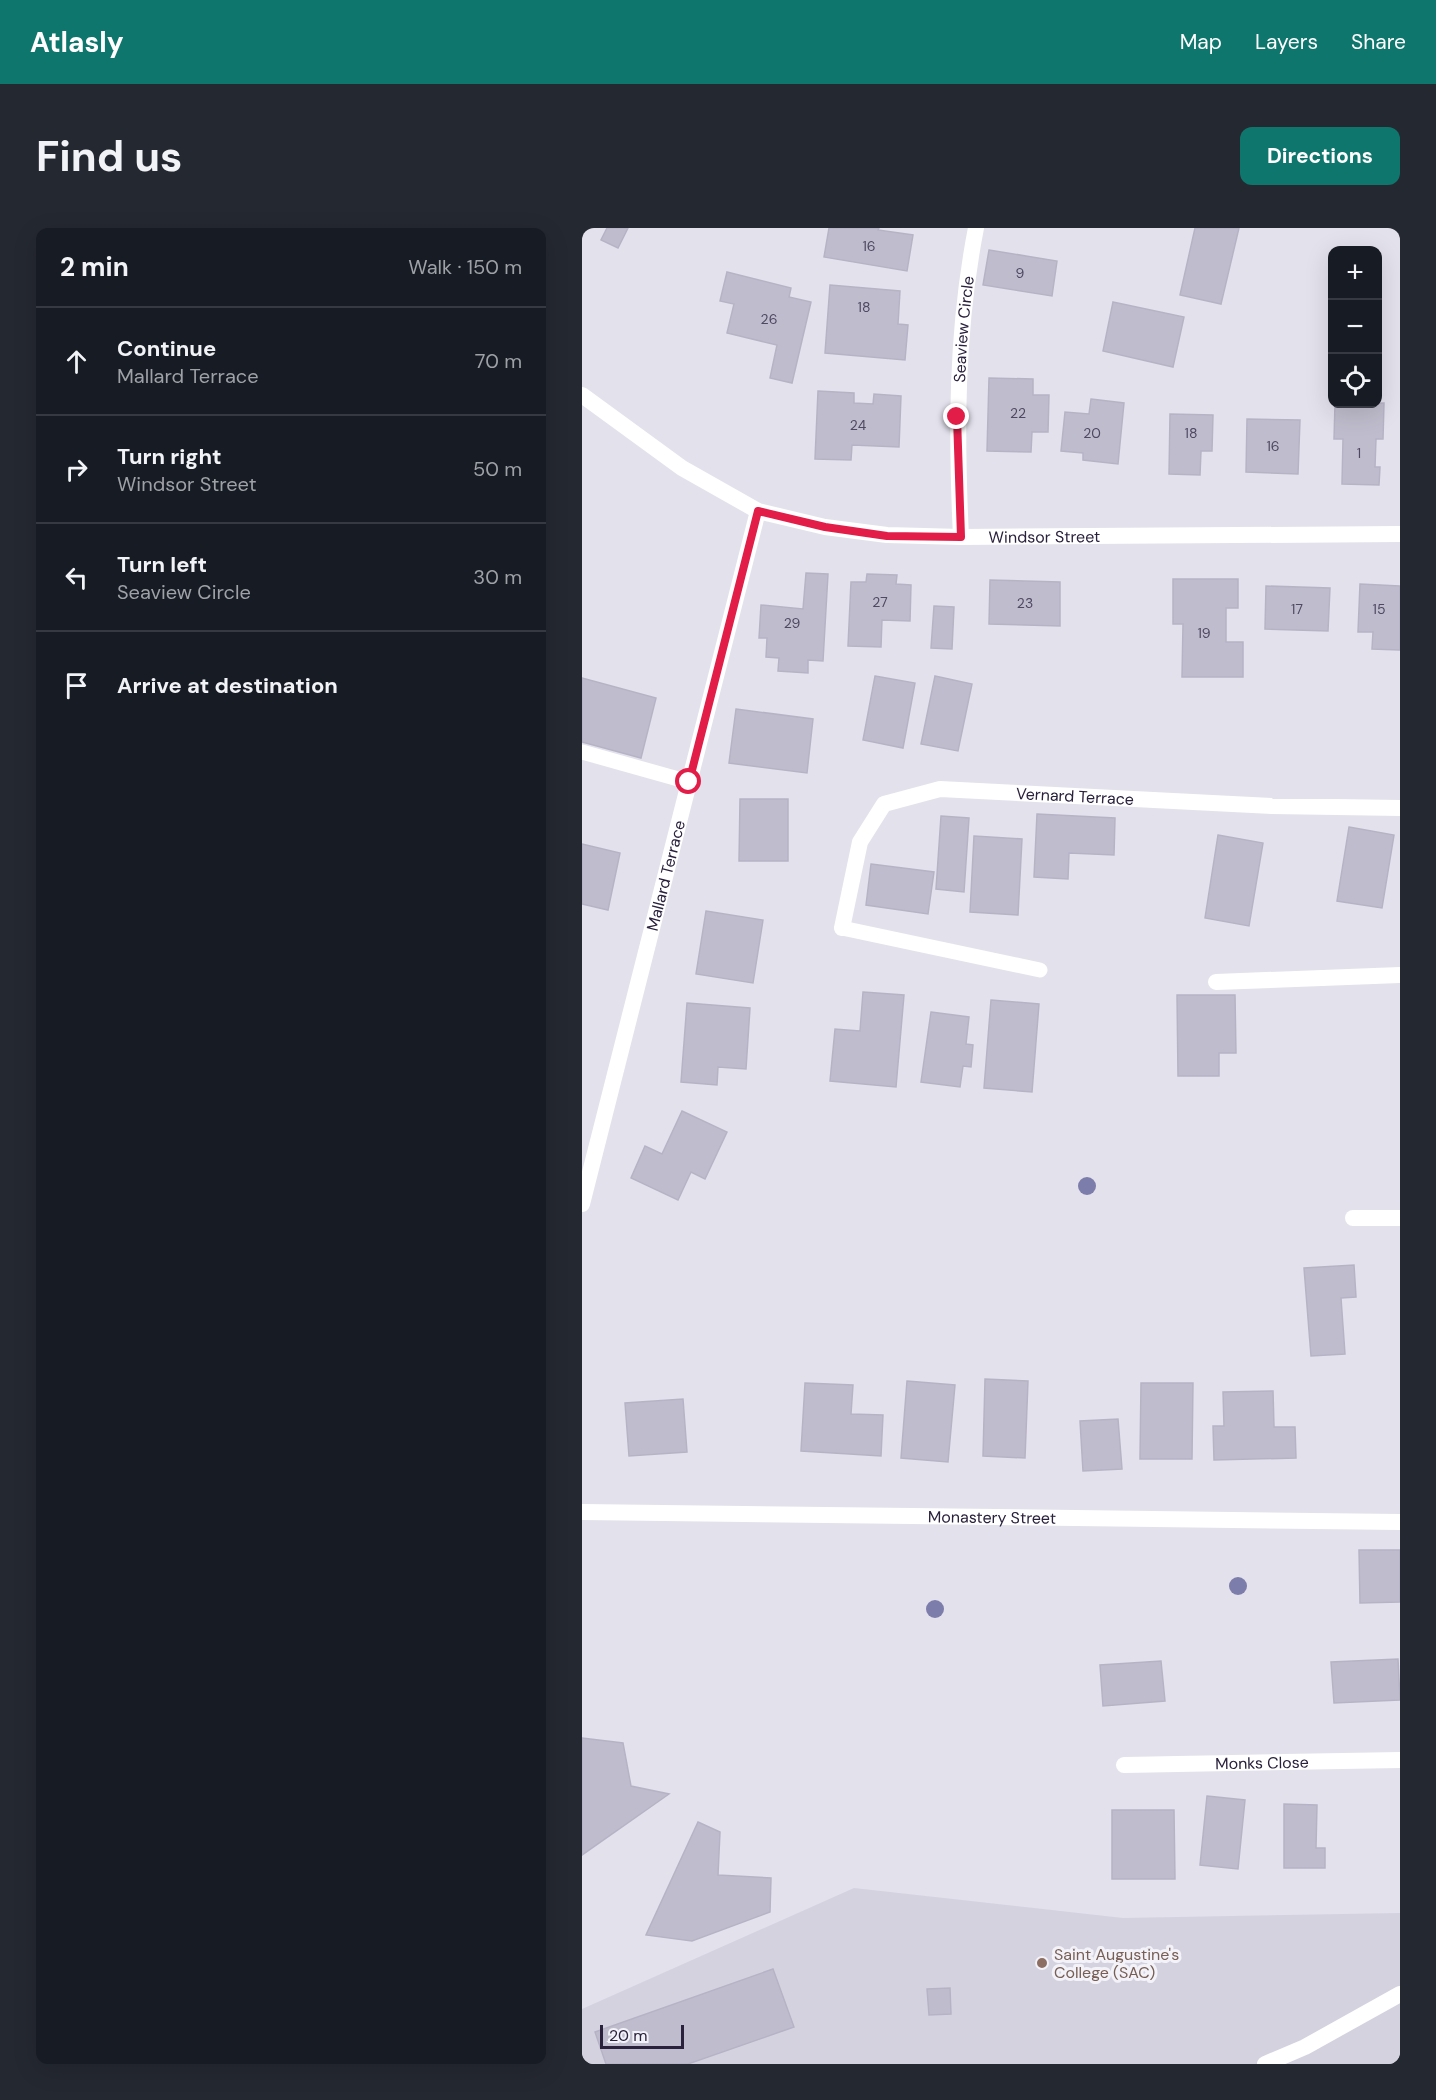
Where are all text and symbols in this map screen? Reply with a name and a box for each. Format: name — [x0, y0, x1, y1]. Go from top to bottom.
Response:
text: Atlasly — [30, 24, 124, 61]
text: Map — [1180, 28, 1222, 56]
text: Layers — [1255, 28, 1318, 56]
text: Share — [1351, 28, 1406, 56]
button: Directions — [1240, 127, 1400, 185]
text: Find us — [36, 129, 182, 184]
house number: 16 — [862, 237, 876, 255]
map controls — [1328, 246, 1382, 408]
button: + — [1328, 246, 1382, 300]
text: 2 min — [60, 250, 129, 284]
text: Walk · 150 m — [408, 254, 522, 280]
house number: 9 — [1016, 264, 1025, 282]
street label: Seaview Circle — [949, 275, 978, 383]
house number: 18 — [858, 298, 870, 316]
button: − — [1328, 300, 1382, 354]
house number: 26 — [761, 310, 777, 328]
text: Continue — [117, 334, 216, 363]
icon: ahead — [60, 345, 93, 378]
text: 70 m — [475, 348, 522, 374]
button: locate — [1328, 354, 1382, 408]
text: Mallard Terrace — [117, 363, 259, 389]
route end — [943, 403, 969, 429]
house number: 22 — [1010, 404, 1026, 422]
house number: 24 — [850, 416, 867, 434]
house number: 20 — [1083, 424, 1101, 442]
house number: 18 — [1185, 424, 1197, 442]
house number: 16 — [1266, 437, 1280, 455]
text: Turn right — [117, 442, 222, 471]
house number: 1 — [1357, 444, 1361, 462]
icon: right — [60, 453, 93, 486]
text: 50 m — [473, 456, 522, 482]
text: Windsor Street — [117, 471, 256, 497]
street label: Windsor Street — [989, 526, 1100, 547]
text: Turn left — [117, 550, 207, 579]
icon: left — [60, 561, 93, 594]
text: 30 m — [473, 564, 522, 590]
text: Seaview Circle — [117, 579, 251, 605]
house number: 27 — [872, 593, 888, 611]
house number: 23 — [1017, 594, 1033, 612]
house number: 17 — [1291, 600, 1303, 618]
house number: 15 — [1373, 600, 1385, 618]
house number: 29 — [784, 614, 801, 632]
house number: 19 — [1197, 624, 1211, 642]
icon: arrive — [60, 669, 93, 702]
text: Arrive at destination — [117, 671, 338, 700]
route start — [675, 768, 701, 794]
street label: Vernard Terrace — [1016, 782, 1134, 809]
street label: Mallard Terrace — [641, 818, 690, 933]
street label: Monastery Street — [928, 1506, 1056, 1528]
street label: Monks Close — [1215, 1751, 1309, 1774]
place label: Saint Augustine's College (SAC) — [1054, 1944, 1179, 1983]
marker: Saint Augustine's College (SAC) — [1035, 1956, 1049, 1970]
scale bar — [600, 2022, 684, 2050]
text: 20 m — [609, 2025, 648, 2046]

